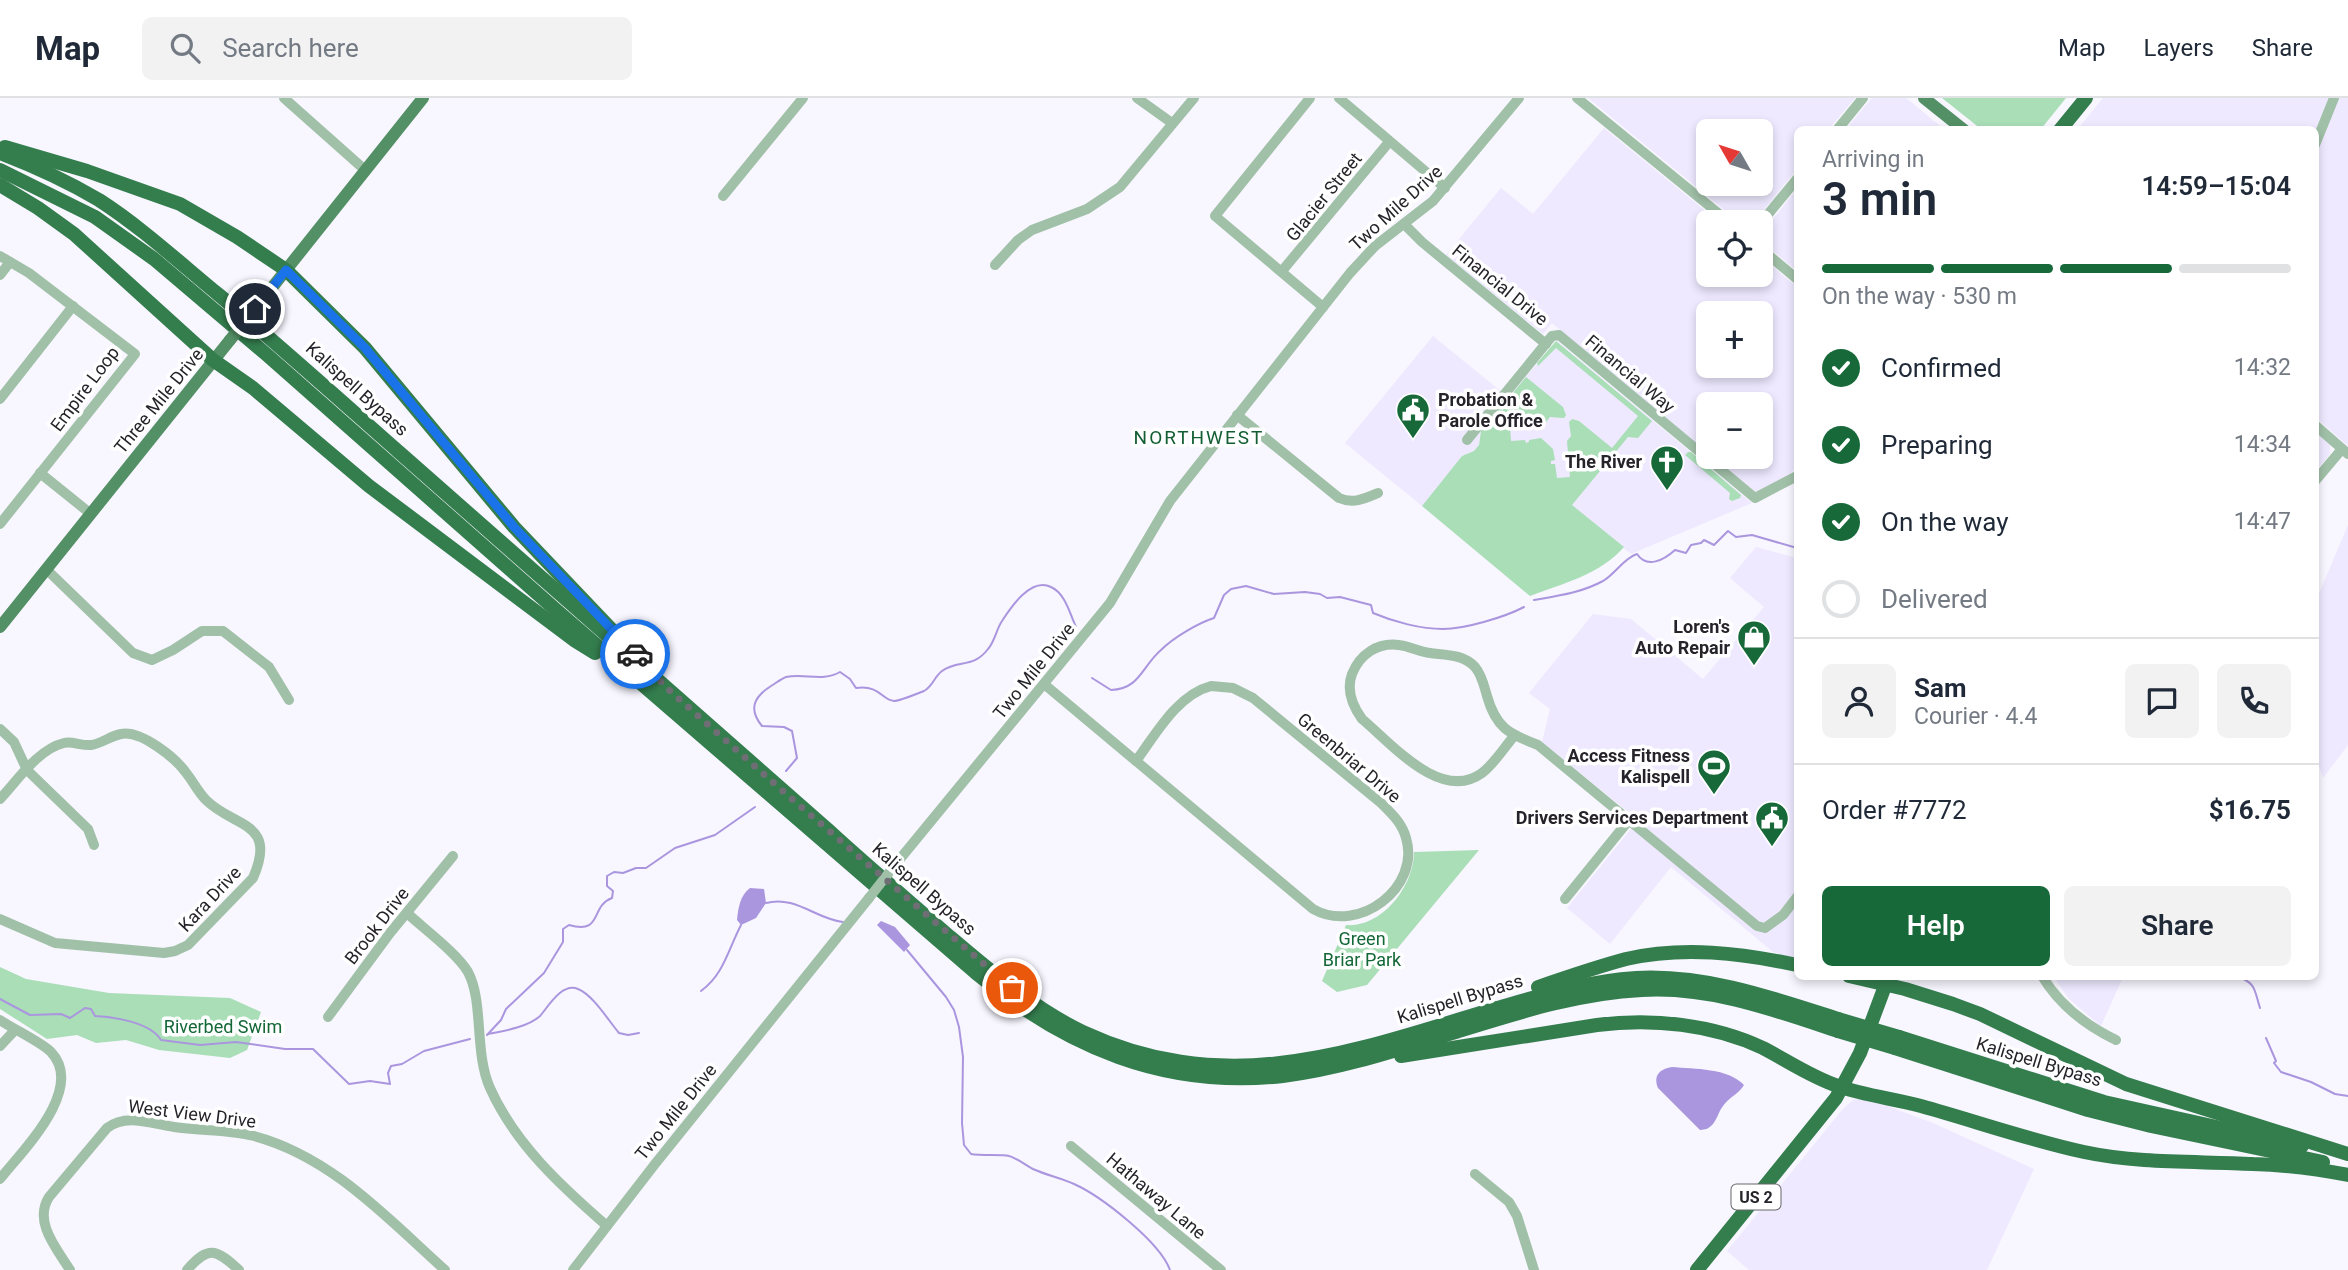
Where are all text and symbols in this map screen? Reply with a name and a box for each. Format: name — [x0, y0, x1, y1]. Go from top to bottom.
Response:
search box — [142, 17, 632, 80]
text: Map — [35, 29, 100, 68]
icon: search — [166, 29, 204, 67]
text: Search here — [222, 33, 359, 63]
text: Map — [2058, 34, 2106, 62]
text: Layers — [2144, 34, 2214, 62]
text: Share — [2252, 34, 2313, 62]
north arrow — [1696, 119, 1773, 196]
map controls — [1696, 119, 1773, 469]
text: Arriving in — [1822, 146, 1925, 173]
street label: Glacier Street — [1282, 148, 1366, 245]
street label: Two Mile Drive — [1345, 161, 1446, 255]
text: 14:59–15:04 — [2141, 171, 2291, 201]
text: 3 min — [1822, 172, 1937, 226]
button: locate — [1696, 210, 1773, 287]
street label: Financial Drive — [1448, 240, 1552, 330]
pin — [225, 279, 285, 339]
text: On the way · 530 m — [1822, 283, 2017, 310]
icon: home — [236, 290, 274, 328]
button: + — [1696, 301, 1773, 378]
street label: Financial Way — [1581, 330, 1680, 417]
street label: Kalispell Bypass — [302, 337, 413, 440]
street label: Empire Loop — [46, 342, 123, 435]
street label: Three Mile Drive — [110, 344, 207, 457]
icon: check — [1822, 349, 1860, 387]
text: Confirmed — [1881, 353, 2002, 383]
text: 14:32 — [2234, 354, 2291, 381]
place label: Probation & Parole Office — [1438, 389, 1543, 431]
public building icon: Probation & Parole Office — [1394, 391, 1432, 440]
button: − — [1696, 392, 1773, 469]
district label: NORTHWEST — [1134, 426, 1264, 449]
icon: check — [1822, 426, 1860, 464]
text: Preparing — [1881, 430, 1993, 460]
text: 14:34 — [2234, 431, 2291, 458]
church icon: The River — [1648, 443, 1686, 492]
place label: The River — [1565, 451, 1642, 472]
icon: check — [1822, 503, 1860, 541]
text: On the way — [1881, 507, 2009, 537]
text: 14:47 — [2234, 508, 2291, 535]
text: Delivered — [1881, 584, 1988, 614]
place label: Loren's Auto Repair — [1635, 616, 1730, 658]
street label: Two Mile Drive — [989, 618, 1079, 723]
shop icon: Loren's Auto Repair — [1735, 618, 1773, 667]
courier — [600, 619, 670, 689]
icon: car — [616, 635, 654, 673]
button: person — [1822, 664, 1896, 738]
button: chat — [2125, 664, 2199, 738]
button: phone — [2217, 664, 2291, 738]
text: Sam — [1914, 673, 1966, 703]
text: Courier · 4.4 — [1914, 703, 2037, 730]
street label: Greenbriar Drive — [1293, 708, 1405, 807]
place label: Access Fitness Kalispell — [1567, 745, 1690, 787]
sports icon: Access Fitness Kalispell — [1695, 747, 1733, 796]
text: Order #7772 — [1822, 795, 1967, 825]
text: $16.75 — [2209, 795, 2291, 825]
public building icon: Drivers Services Department — [1753, 799, 1791, 848]
place label: Drivers Services Department — [1516, 807, 1748, 828]
street label: Kalispell Bypass — [868, 838, 980, 939]
street label: Kara Drive — [174, 862, 245, 936]
street label: Brook Drive — [340, 883, 413, 968]
button: Help — [1822, 886, 2050, 966]
button: Share — [2064, 886, 2291, 966]
park label: Green Briar Park — [1323, 928, 1402, 970]
pin — [982, 958, 1042, 1018]
icon: bag — [993, 969, 1031, 1007]
street label: Kalispell Bypass — [1395, 969, 1525, 1028]
park label: Riverbed Swim — [164, 1016, 282, 1037]
street label: Kalispell Bypass — [1974, 1032, 2104, 1091]
street label: Two Mile Drive — [631, 1059, 721, 1164]
street label: West View Drive — [127, 1095, 257, 1132]
street label: Hathaway Lane — [1102, 1148, 1210, 1243]
road number: US 2 — [1732, 1184, 1780, 1210]

